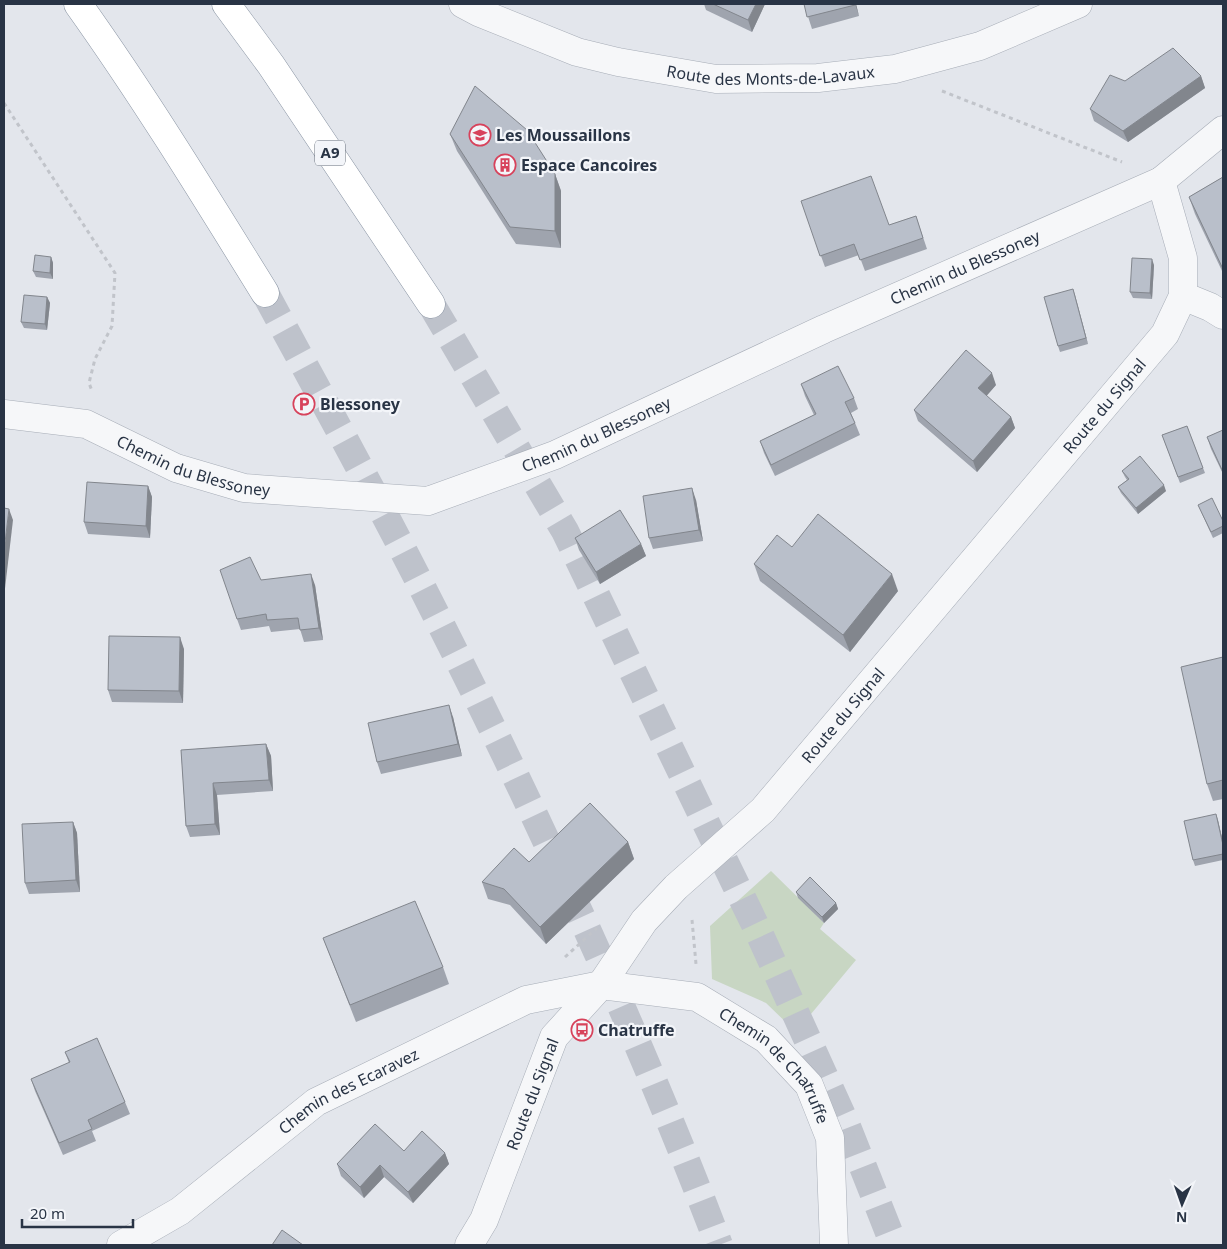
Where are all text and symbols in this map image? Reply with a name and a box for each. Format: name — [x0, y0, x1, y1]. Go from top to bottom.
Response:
street label: Route des Monts-de-Lavaux — [665, 60, 876, 90]
school or university icon: Les Moussaillons — [468, 123, 492, 147]
place label: Les Moussaillons — [496, 124, 631, 146]
road number: A9 — [315, 140, 345, 166]
building icon: Espace Cancoires — [493, 153, 517, 177]
place label: Espace Cancoires — [521, 154, 657, 176]
street label: Chemin du Blessoney — [886, 224, 1044, 310]
street label: Route du Signal — [1058, 354, 1151, 458]
street label: Chemin du Blessoney — [518, 391, 675, 477]
parking icon: Blessoney — [292, 392, 316, 416]
place label: Blessoney — [320, 393, 401, 415]
street label: Chemin du Blessoney — [113, 430, 272, 501]
street label: Route du Signal — [796, 663, 889, 768]
street label: Chemin de Chatruffe — [715, 1002, 834, 1127]
bus stop icon: Chatruffe — [570, 1018, 594, 1042]
place label: Chatruffe — [598, 1019, 675, 1041]
street label: Route du Signal — [501, 1035, 564, 1153]
street label: Chemin des Ecaravez — [274, 1043, 422, 1139]
north arrow — [1157, 1179, 1207, 1229]
scale bar — [22, 1196, 134, 1228]
text: 20 m — [30, 1203, 65, 1223]
text: N — [1176, 1208, 1188, 1227]

